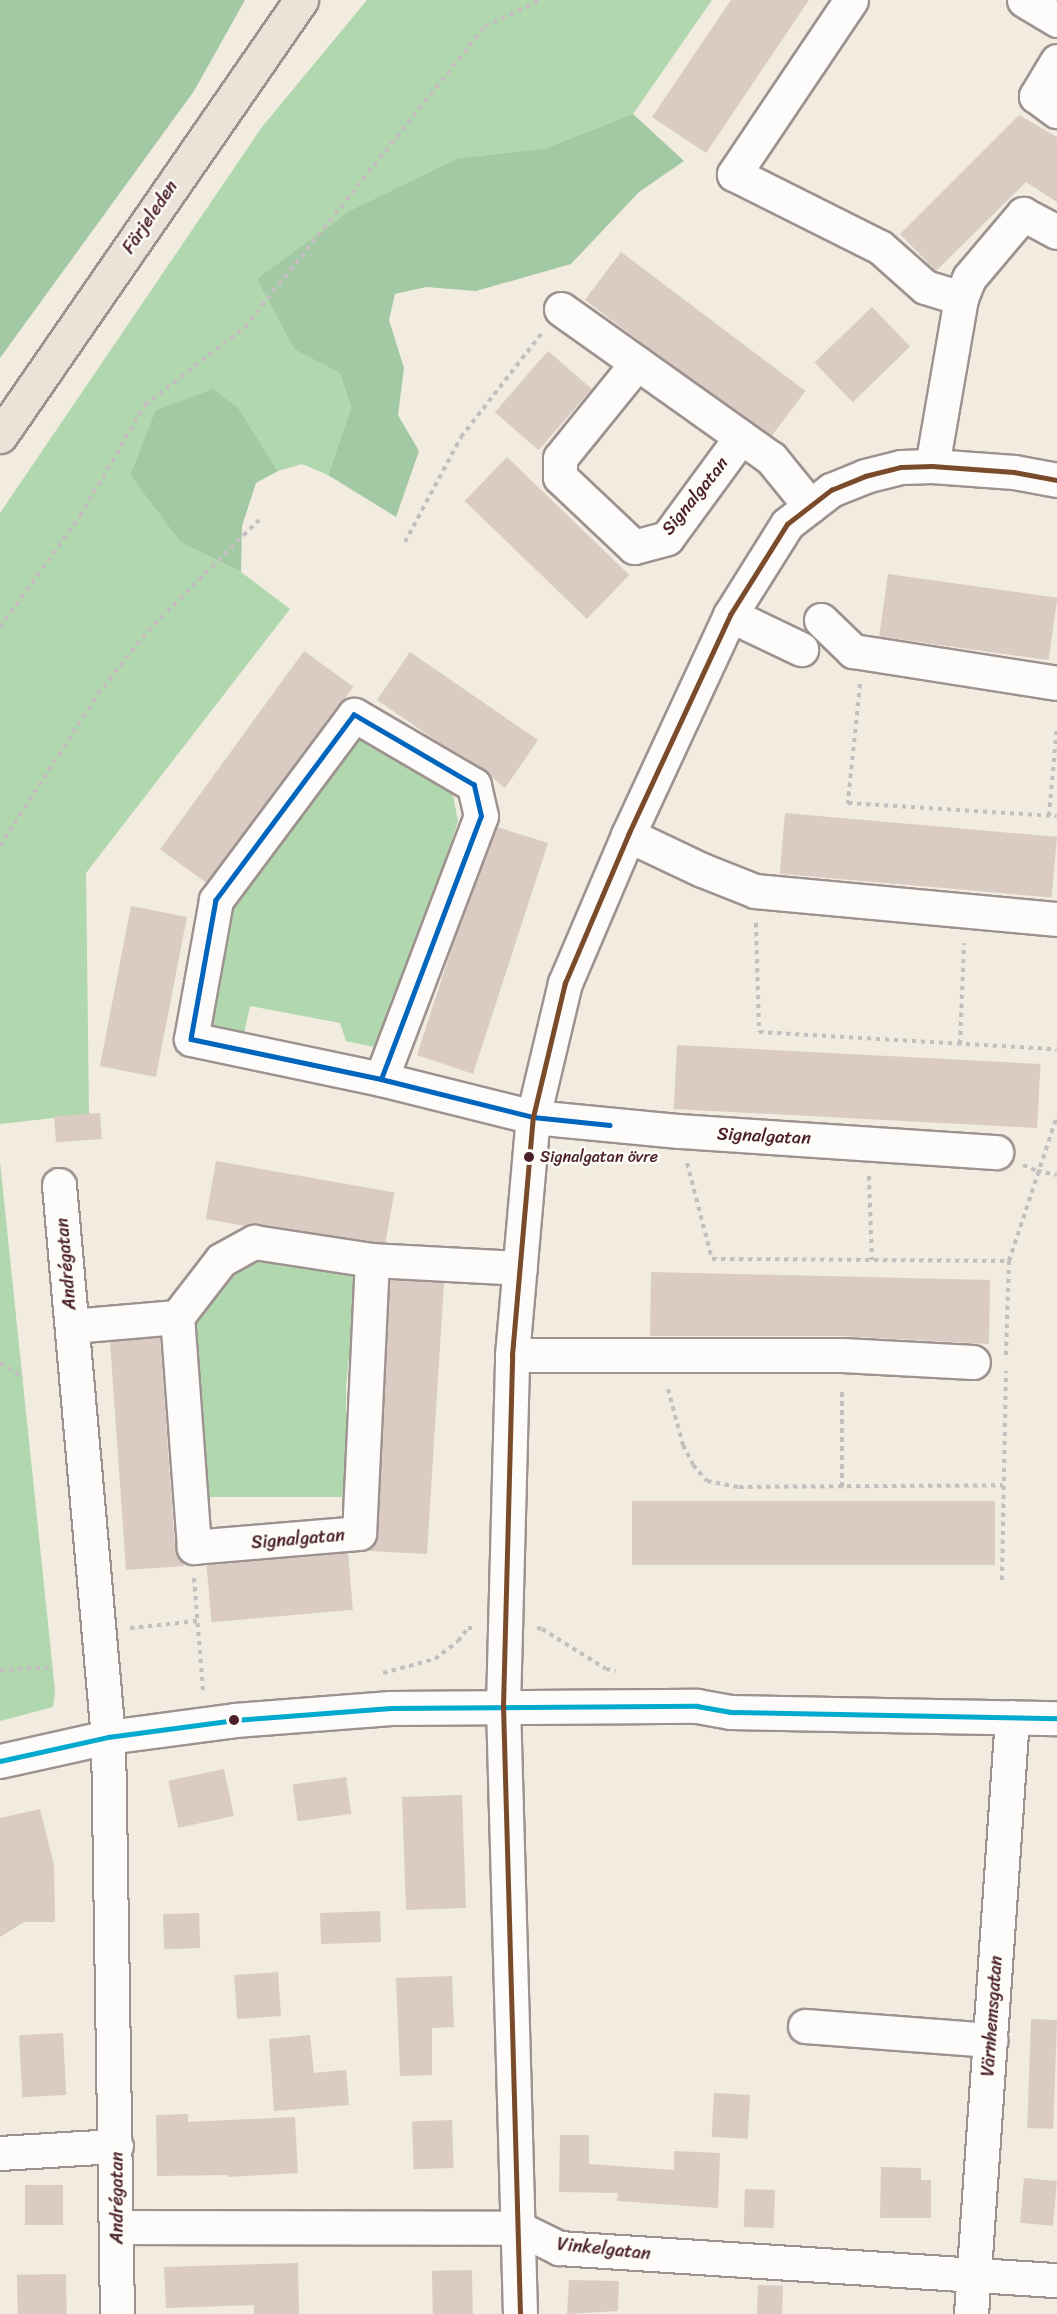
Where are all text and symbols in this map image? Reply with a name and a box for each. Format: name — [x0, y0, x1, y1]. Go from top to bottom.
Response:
street label: Färjeleden — [118, 176, 182, 258]
street label: Signalgatan — [657, 453, 733, 539]
street label: Signalgatan — [716, 1123, 812, 1149]
place label: Signalgatan övre — [540, 1147, 658, 1167]
marker: Signalgatan övre — [523, 1151, 535, 1163]
street label: Andrégatan — [51, 1217, 81, 1311]
street label: Signalgatan — [250, 1524, 346, 1554]
unlabelled marker — [228, 1714, 240, 1726]
street label: Värnhemsgatan — [977, 1955, 1007, 2077]
street label: Andrégatan — [106, 2152, 128, 2244]
street label: Vinkelgatan — [556, 2233, 652, 2265]

